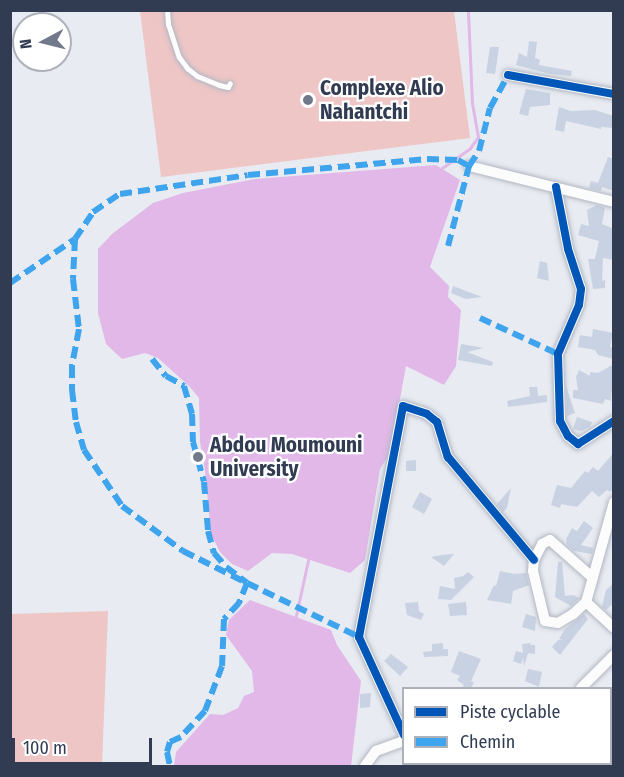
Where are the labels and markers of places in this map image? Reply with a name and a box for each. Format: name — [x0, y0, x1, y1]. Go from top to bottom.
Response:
place label: Complexe Alio Nahantchi — [320, 75, 444, 125]
marker: Complexe Alio Nahantchi — [301, 93, 315, 107]
place label: Abdou Moumouni University — [210, 432, 363, 482]
marker: Abdou Moumouni University — [191, 450, 205, 464]

